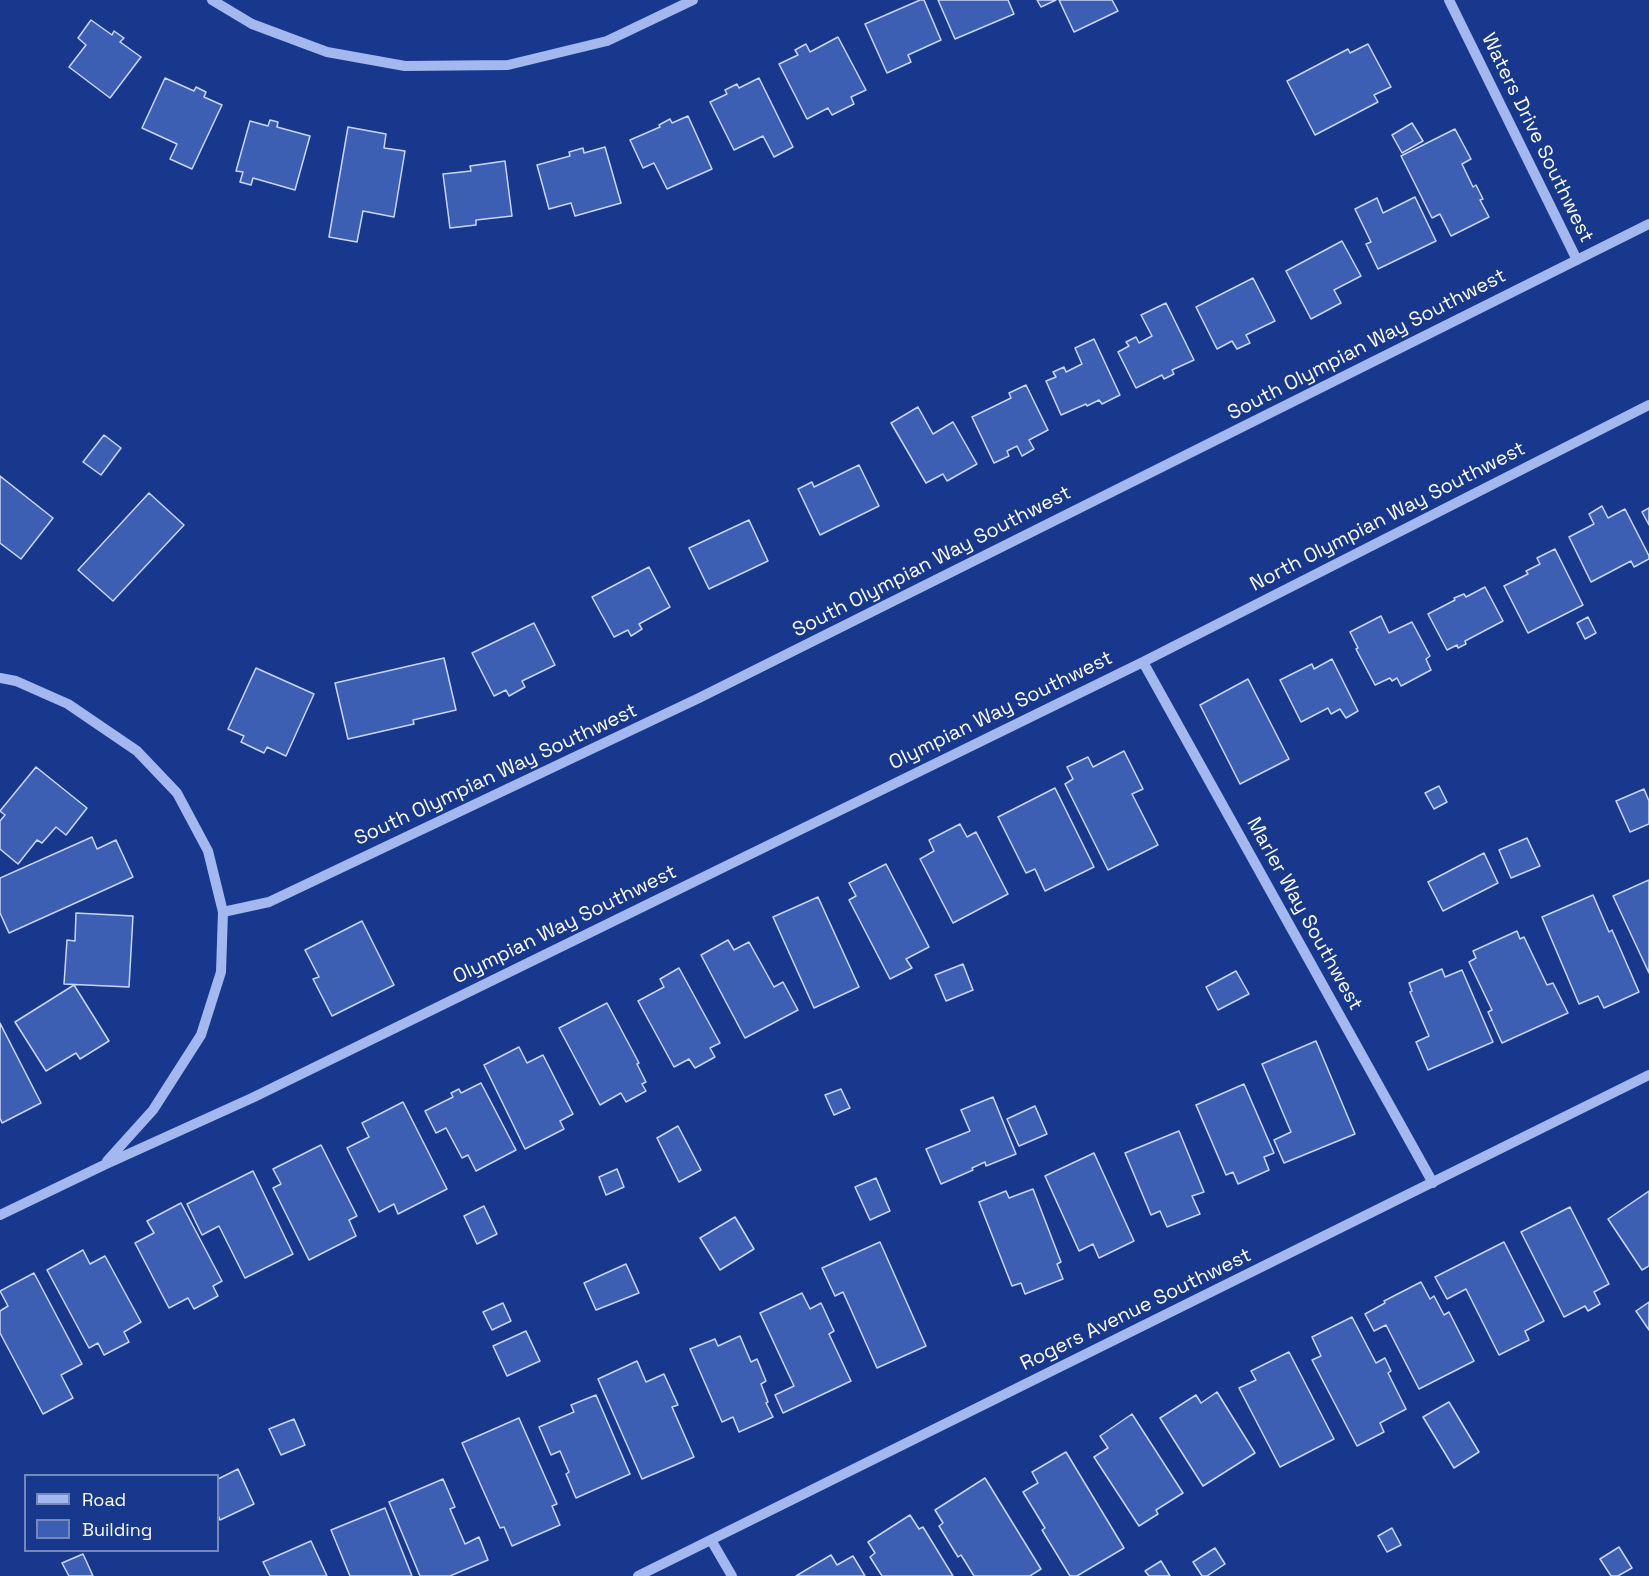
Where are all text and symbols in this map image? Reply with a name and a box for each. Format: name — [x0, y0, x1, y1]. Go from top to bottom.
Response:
street label: Waters Drive Southwest — [1476, 29, 1598, 247]
street label: South Olympian Way Southwest — [1224, 264, 1510, 426]
street label: North Olympian Way Southwest — [1246, 437, 1530, 597]
street label: South Olympian Way Southwest — [789, 481, 1075, 643]
street label: Olympian Way Southwest — [885, 646, 1117, 776]
street label: South Olympian Way Southwest — [351, 699, 641, 851]
street label: Marler Way Southwest — [1241, 813, 1367, 1015]
street label: Olympian Way Southwest — [449, 860, 681, 990]
street label: Rogers Avenue Southwest — [1017, 1244, 1255, 1376]
legend — [24, 1474, 219, 1552]
text: Road — [82, 1488, 126, 1511]
text: Building — [82, 1518, 152, 1541]

